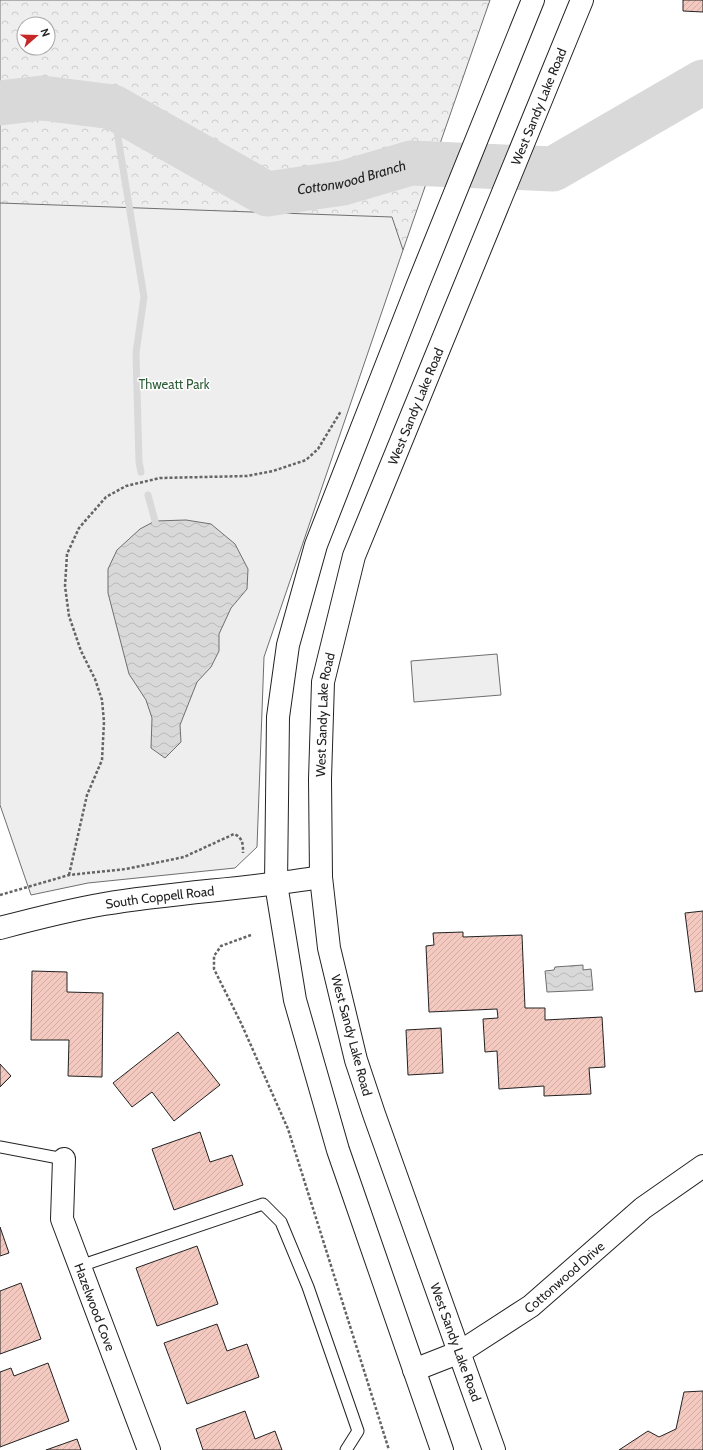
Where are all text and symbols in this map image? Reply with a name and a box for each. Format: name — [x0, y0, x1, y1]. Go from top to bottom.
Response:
north arrow — [16, 16, 56, 56]
text: N — [37, 27, 53, 39]
street label: West Sandy Lake Road — [507, 46, 569, 167]
water label: Cottonwood Branch — [296, 156, 408, 199]
street label: West Sandy Lake Road — [384, 345, 447, 467]
park label: Thweatt Park — [138, 376, 210, 392]
street label: West Sandy Lake Road — [312, 651, 338, 777]
street label: South Coppell Road — [104, 882, 215, 912]
street label: West Sandy Lake Road — [328, 973, 376, 1097]
street label: Cottonwood Drive — [521, 1238, 608, 1316]
street label: Hazelwood Cove — [71, 1261, 119, 1353]
street label: West Sandy Lake Road — [427, 1281, 485, 1403]

